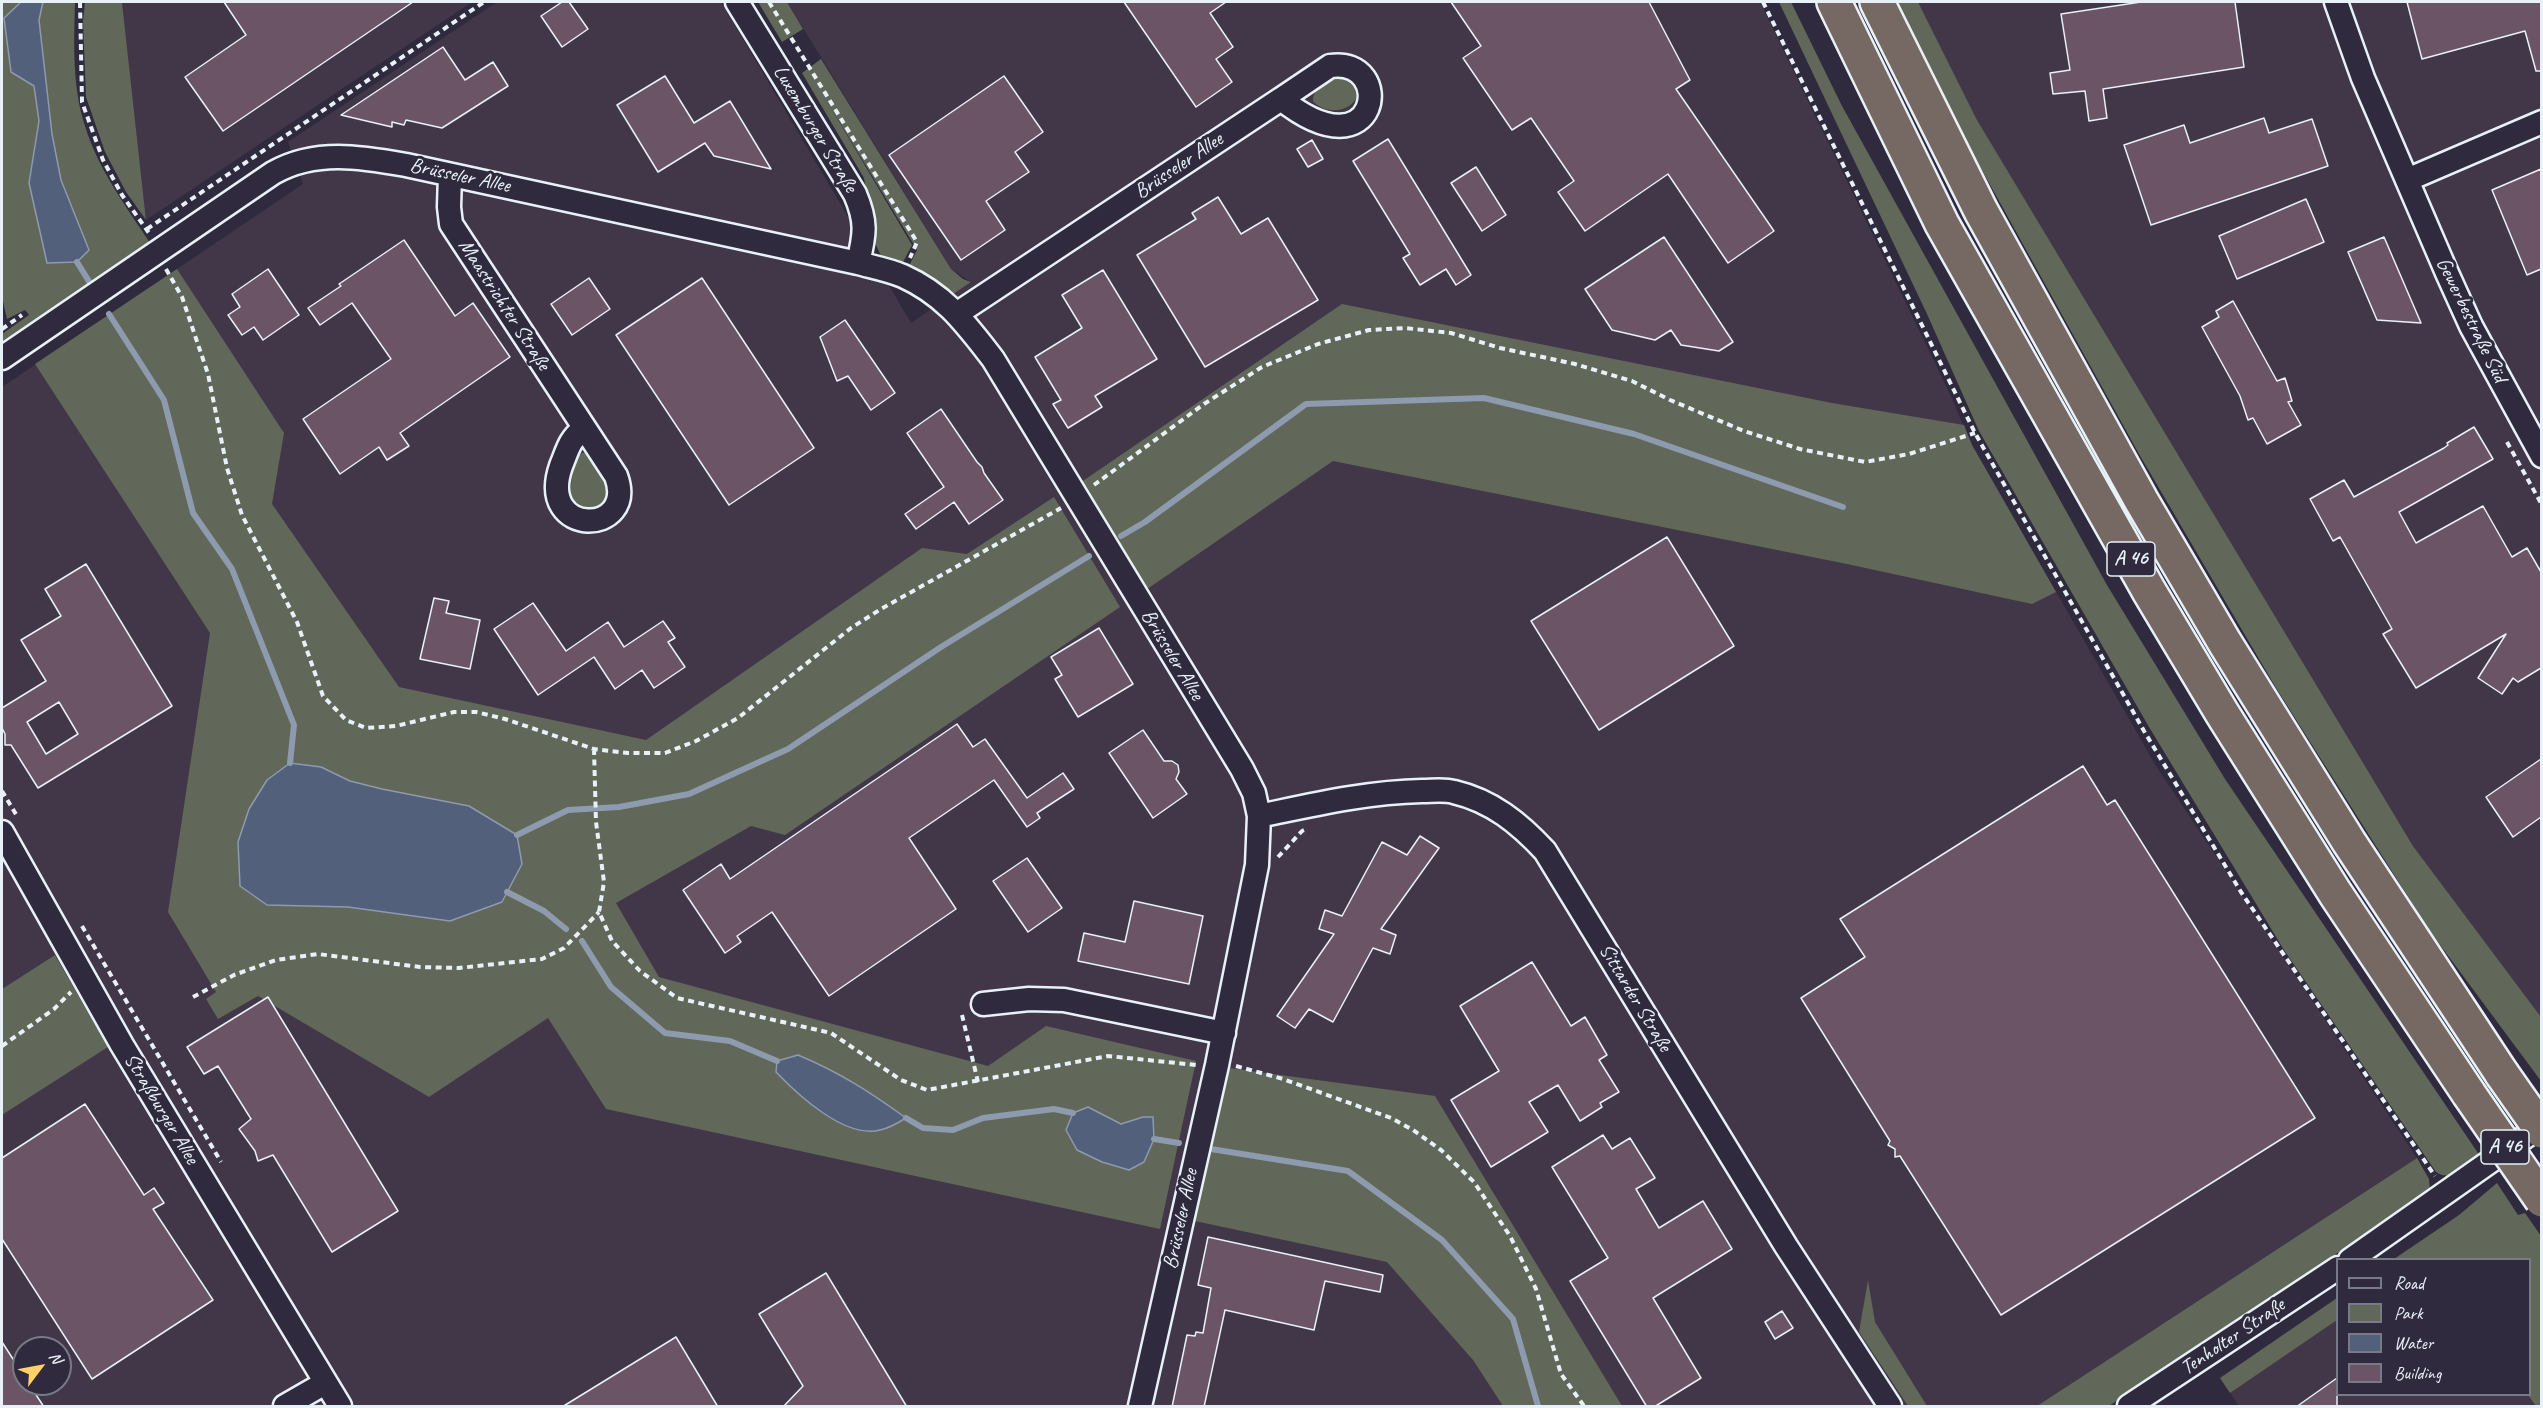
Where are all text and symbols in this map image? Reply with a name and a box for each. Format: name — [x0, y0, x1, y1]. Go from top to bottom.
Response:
street label: Luxemburger Straße — [767, 61, 863, 197]
street label: Brüsseler Allee — [1130, 127, 1228, 205]
street label: Brüsseler Allee — [408, 153, 512, 199]
street label: Maastrichter Straße — [452, 235, 556, 375]
street label: Gewerbestraße Süd — [2430, 254, 2512, 386]
road number: A 46 — [2107, 542, 2155, 576]
street label: Brüsseler Allee — [1135, 605, 1209, 705]
street label: Sittarder Straße — [1593, 939, 1677, 1057]
street label: Straßburger Allee — [118, 1049, 204, 1169]
road number: A 46 — [2481, 1130, 2529, 1164]
street label: Brüsseler Allee — [1158, 1167, 1204, 1271]
legend — [2336, 1258, 2531, 1396]
text: Road — [2394, 1272, 2424, 1294]
street label: Tenholter Straße — [2176, 1293, 2290, 1381]
text: Park — [2394, 1302, 2423, 1324]
text: Water — [2394, 1332, 2433, 1354]
north arrow — [12, 1336, 72, 1396]
text: N — [44, 1348, 67, 1367]
text: Building — [2394, 1362, 2441, 1384]

